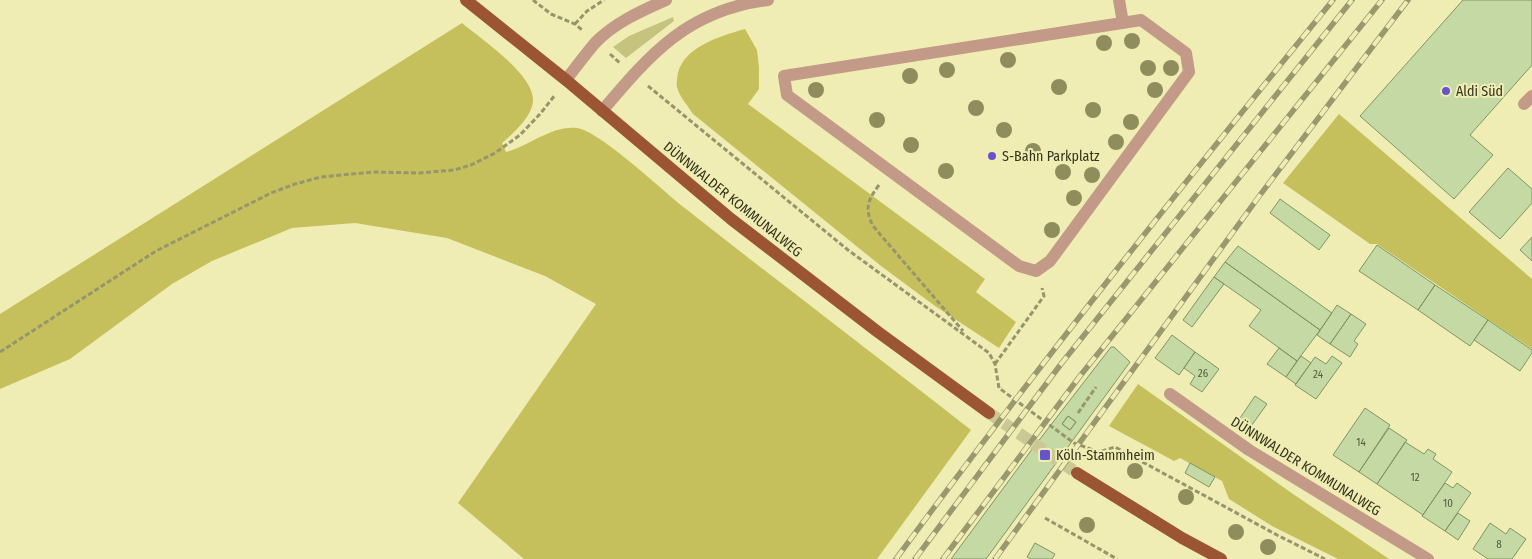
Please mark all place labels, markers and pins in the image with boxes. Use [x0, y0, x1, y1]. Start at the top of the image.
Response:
place label: Aldi Süd [1456, 83, 1503, 100]
marker: Aldi Süd [1440, 85, 1452, 97]
place label: S-Bahn Parkplatz [1002, 148, 1100, 165]
marker: S-Bahn Parkplatz [986, 150, 998, 162]
place label: Köln-Stammheim [1056, 447, 1155, 464]
marker: Köln-Stammheim [1038, 448, 1052, 462]

